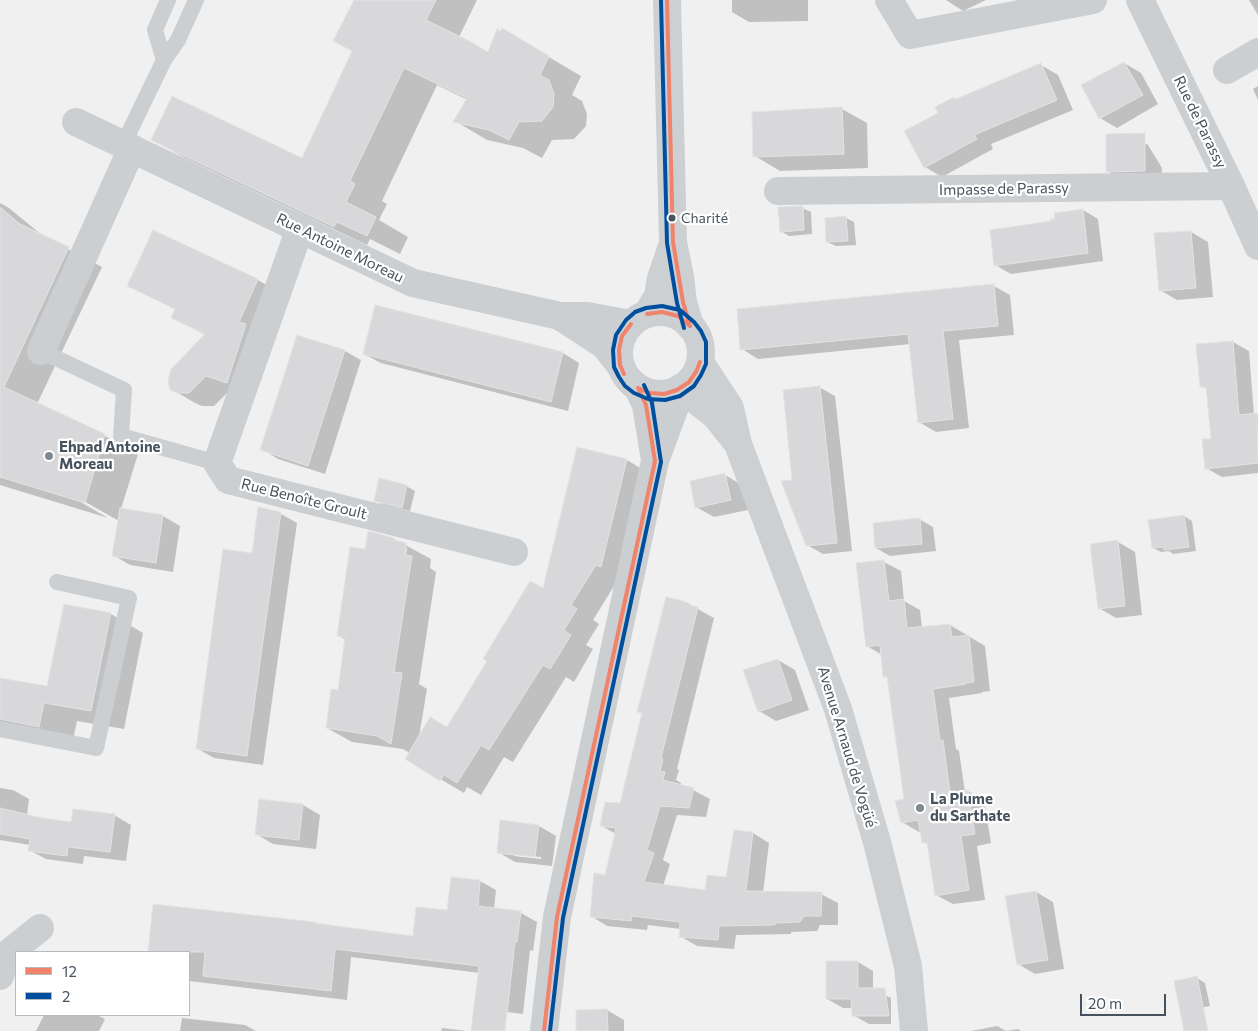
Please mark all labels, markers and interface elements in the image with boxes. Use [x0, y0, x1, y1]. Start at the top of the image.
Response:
street label: Rue de Parassy [1170, 73, 1230, 171]
street label: Impasse de Parassy [939, 179, 1069, 199]
street label: Rue Antoine Moreau [273, 209, 407, 287]
place label: Charité [681, 210, 728, 226]
marker: Charité [667, 213, 677, 223]
place label: Ehpad Antoine Moreau [59, 438, 161, 473]
marker: Ehpad Antoine Moreau [43, 450, 55, 462]
street label: Rue Benoîte Groult [239, 475, 369, 523]
street label: Avenue Arnaud de Vogüé [814, 664, 880, 830]
place label: La Plume du Sarthate [930, 790, 1010, 825]
marker: La Plume du Sarthate [914, 802, 926, 814]
legend [15, 951, 190, 1016]
text: 12 [62, 962, 77, 980]
scale bar [1083, 984, 1169, 1016]
text: 2 [62, 987, 70, 1005]
text: 20 m [1088, 994, 1122, 1012]

